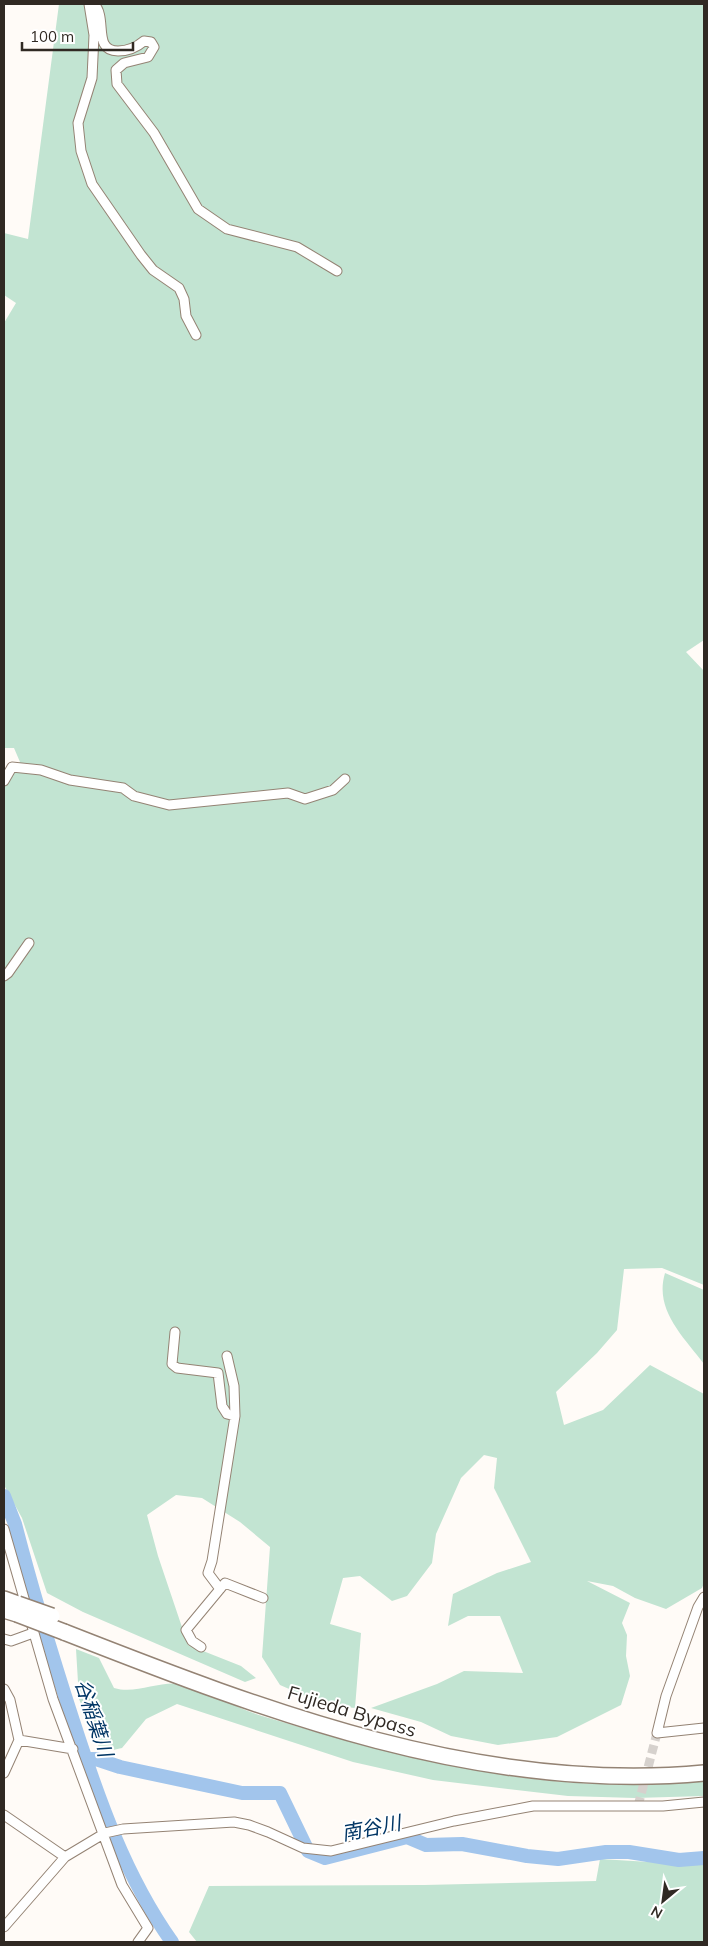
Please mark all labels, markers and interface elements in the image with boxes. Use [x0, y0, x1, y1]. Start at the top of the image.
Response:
scale bar [22, 20, 134, 52]
text: 100 m [30, 27, 74, 46]
water label: 谷稲葉川 [70, 1676, 119, 1762]
street label: Fujieda Bypass [285, 1680, 419, 1742]
water label: 南谷川 [339, 1809, 405, 1846]
north arrow [638, 1876, 688, 1926]
text: N [648, 1902, 666, 1923]

